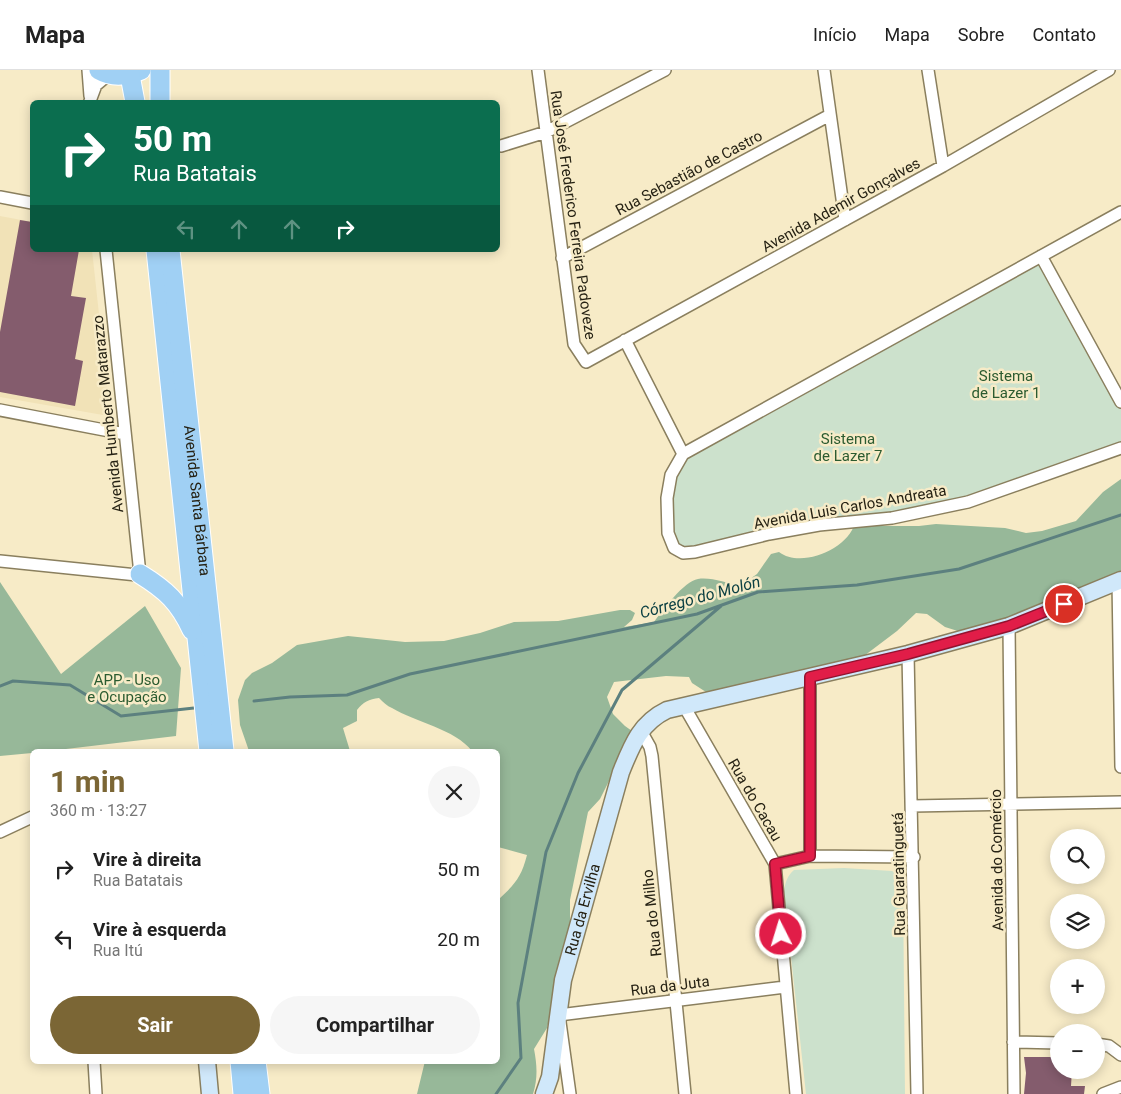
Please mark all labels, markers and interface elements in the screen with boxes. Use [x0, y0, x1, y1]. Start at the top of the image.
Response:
text: Mapa [25, 21, 85, 49]
text: Início [813, 24, 856, 45]
text: Mapa [884, 24, 930, 45]
text: Sobre [958, 24, 1004, 45]
text: Contato [1032, 24, 1096, 45]
street label: Rua José Frederico Ferreira Padoveze [547, 89, 599, 341]
text: 50 m [133, 119, 212, 160]
icon: right [50, 120, 115, 185]
street label: Rua Sebastião de Castro [612, 127, 766, 219]
street label: Avenida Ademir Gonçalves [759, 154, 923, 256]
text: Rua Batatais [133, 161, 257, 186]
icon: left [172, 215, 200, 243]
icon: ahead [225, 215, 253, 243]
icon: ahead [278, 215, 306, 243]
icon: right [331, 215, 359, 243]
street label: Avenida Humberto Matarazzo [89, 314, 127, 514]
park label: Sistema de Lazer 1 [972, 367, 1040, 402]
street label: Avenida Santa Bárbara [180, 424, 214, 577]
park label: Sistema de Lazer 7 [814, 430, 882, 465]
street label: Avenida Luis Carlos Andreata [752, 481, 948, 533]
water label: Córrego do Molón [638, 572, 762, 622]
pin [1043, 583, 1085, 625]
icon: arrive [1050, 590, 1078, 618]
park label: APP - Uso e Ocupação [87, 671, 167, 706]
street label: Rua do Cacau [724, 756, 786, 844]
text: 1 min [50, 764, 125, 799]
button: close [428, 766, 480, 818]
street label: Avenida do Comércio [987, 789, 1007, 931]
text: 360 m · 13:27 [50, 801, 147, 820]
street label: Rua Guaratinguetá [889, 812, 909, 936]
map controls [1050, 829, 1105, 1079]
button: search [1050, 829, 1105, 884]
text: Vire à direita [93, 848, 202, 871]
icon: right [50, 855, 78, 883]
text: 50 m [437, 858, 480, 881]
street label: Rua da Ervilha [561, 862, 604, 958]
street label: Rua do Milho [638, 869, 666, 957]
text: Rua Batatais [93, 871, 183, 890]
button: layers [1050, 894, 1105, 949]
position arrow [754, 907, 806, 959]
text: Vire à esquerda [93, 918, 226, 941]
icon: left [50, 925, 78, 953]
text: 20 m [437, 928, 480, 951]
text: Rua Itú [93, 941, 143, 960]
button: + [1050, 959, 1105, 1014]
street label: Rua da Juta [630, 972, 710, 1000]
button: Sair [50, 996, 260, 1054]
button: Compartilhar [270, 996, 480, 1054]
button: − [1050, 1024, 1105, 1079]

